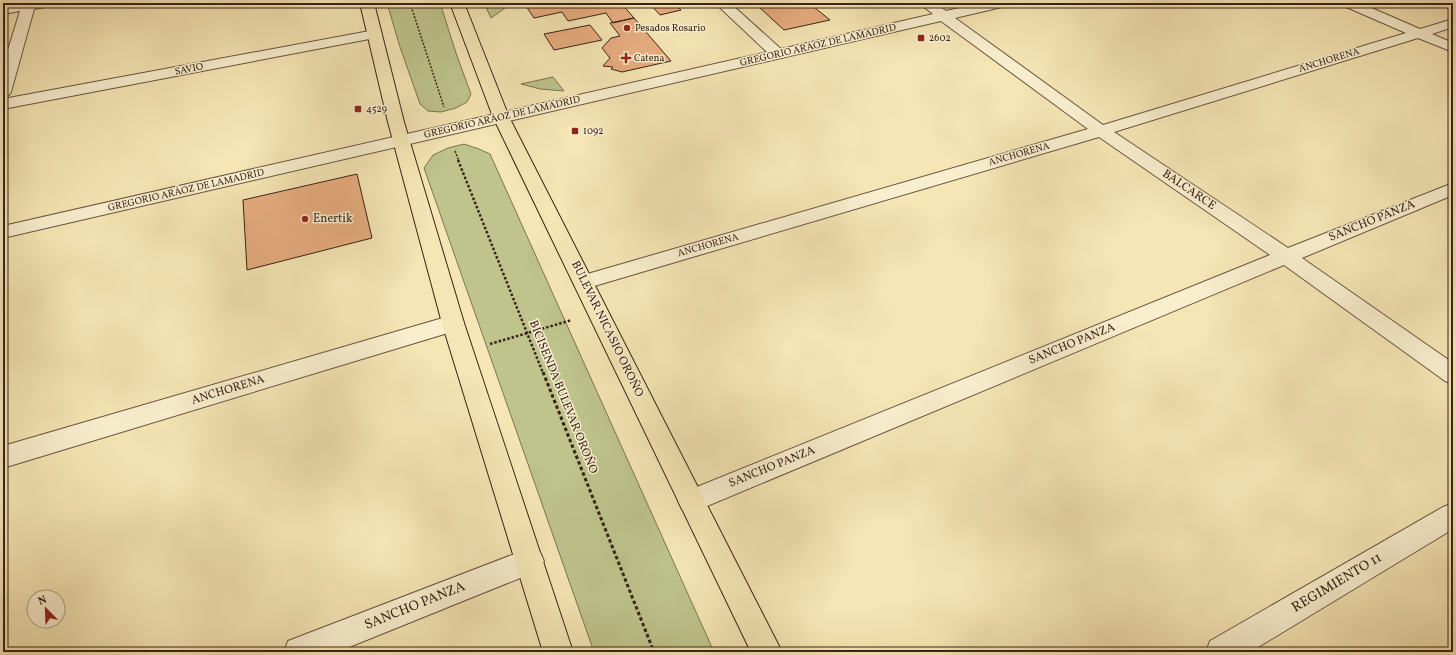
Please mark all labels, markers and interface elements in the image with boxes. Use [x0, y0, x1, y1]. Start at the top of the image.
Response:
street label: GREGORIO ARÁOZ DE LAMADRID [738, 20, 898, 70]
place label: Pesados Rosario [635, 21, 706, 35]
marker: Pesados Rosario [622, 23, 632, 33]
place label: 2602 [929, 31, 951, 45]
marker: 2602 [916, 33, 926, 43]
street label: ANCHORENA [1297, 44, 1361, 76]
place label: Catena [634, 51, 664, 65]
marker: Catena [621, 53, 631, 63]
street label: SAVIO [174, 59, 204, 79]
street label: GREGORIO ARÁOZ DE LAMADRID [422, 92, 582, 142]
place label: 4529 [366, 102, 387, 116]
marker: 4529 [353, 104, 363, 114]
place label: 1092 [583, 124, 604, 138]
marker: 1092 [570, 126, 580, 136]
street label: ANCHORENA [987, 139, 1051, 169]
street label: GREGORIO ARÁOZ DE LAMADRID [106, 165, 266, 215]
street label: BALCARCE [1159, 166, 1219, 214]
street label: SANCHO PANZA [1326, 196, 1418, 246]
place label: Enertik [313, 211, 353, 227]
marker: Enertik [300, 214, 310, 224]
street label: ANCHORENA [676, 230, 740, 260]
street label: BULEVAR NICASIO OROÑO [567, 258, 647, 400]
street label: BICISENDA BULEVAR OROÑO [525, 318, 601, 476]
street label: SANCHO PANZA [1026, 319, 1118, 369]
street label: ANCHORENA [190, 371, 267, 409]
street label: SANCHO PANZA [726, 442, 818, 492]
street label: REGIMIENTO 11 [1288, 549, 1386, 617]
street label: SANCHO PANZA [362, 577, 468, 635]
north arrow [26, 589, 66, 629]
text: N [36, 593, 49, 610]

